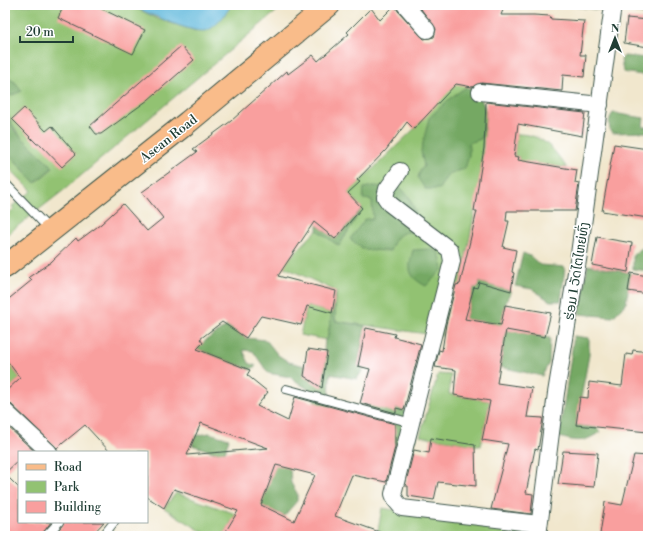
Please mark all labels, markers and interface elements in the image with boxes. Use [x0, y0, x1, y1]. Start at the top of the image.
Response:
scale bar [20, 18, 73, 44]
north arrow [595, 18, 635, 58]
text: N [611, 22, 620, 36]
text: 20 m [26, 25, 54, 40]
street label: Asean Road [136, 111, 201, 167]
street label: ຮ່ອມ 1 ວັດໄຕໄຫຍ່ທົ່ງ [559, 220, 593, 321]
legend [18, 451, 148, 523]
text: Road [54, 460, 82, 475]
text: Park [54, 480, 80, 495]
text: Building [53, 500, 102, 515]

